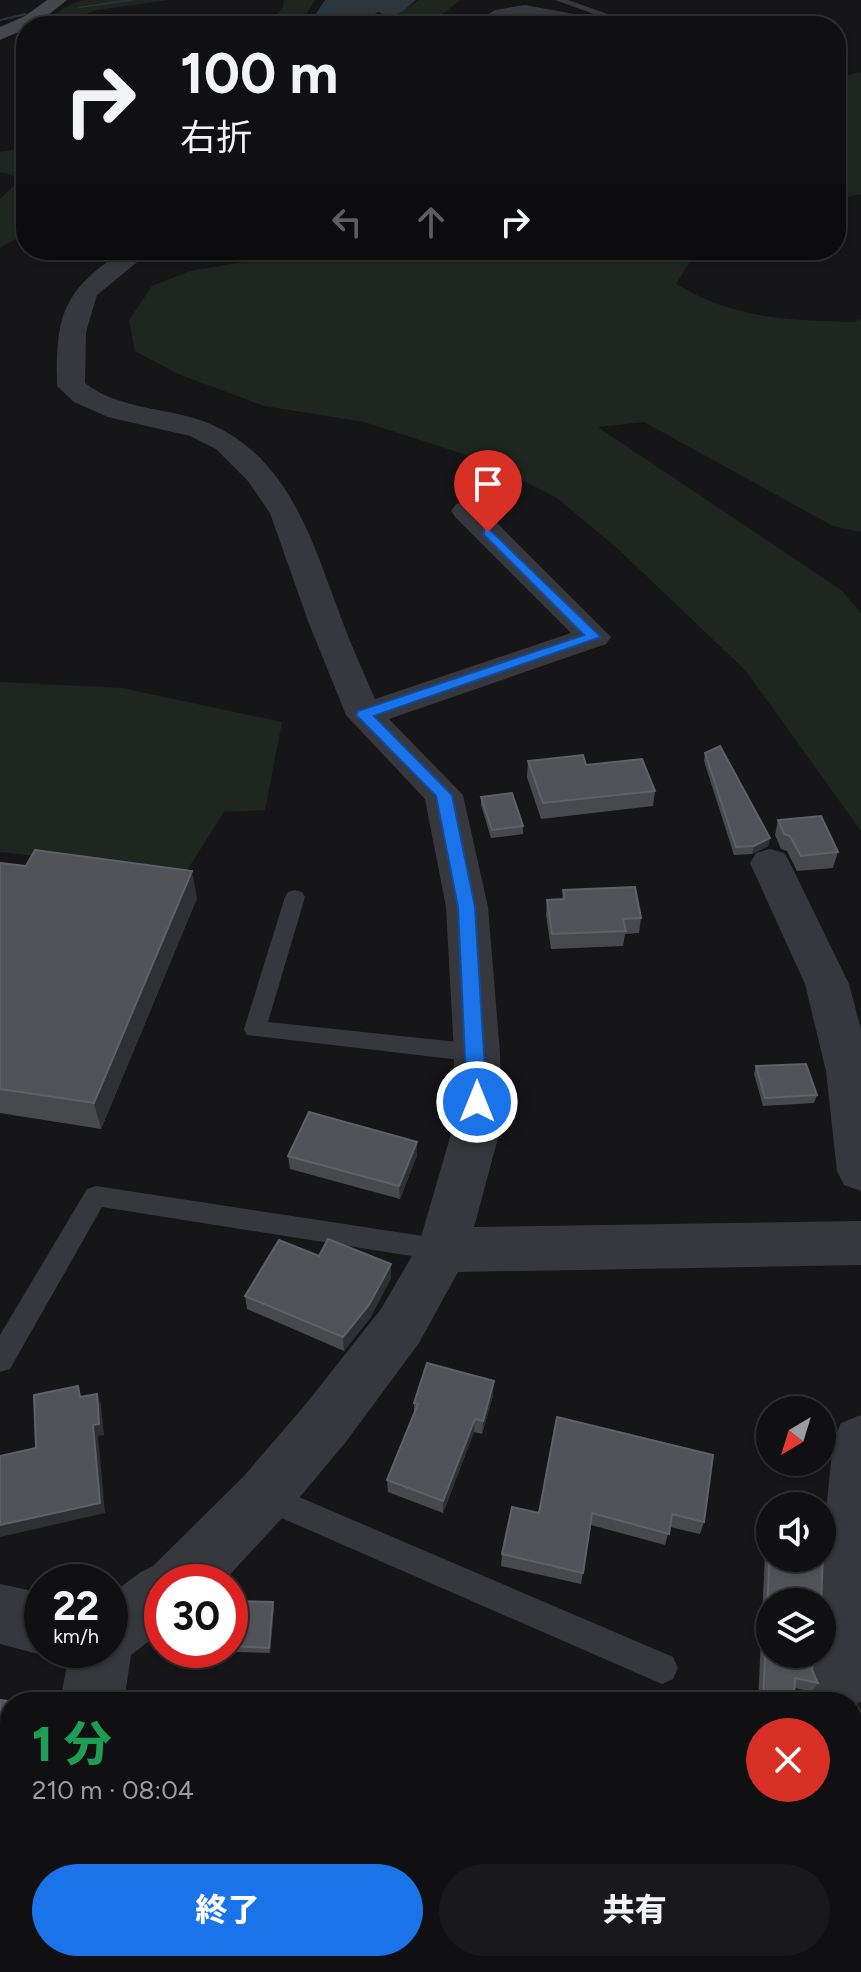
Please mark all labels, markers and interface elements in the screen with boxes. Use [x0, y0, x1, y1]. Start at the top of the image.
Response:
text: 100 m [180, 40, 338, 107]
icon: right [48, 48, 152, 152]
text: 右折 [180, 116, 252, 159]
icon: left [325, 200, 369, 244]
icon: ahead [409, 200, 453, 244]
icon: right [493, 200, 537, 244]
pin [454, 450, 522, 532]
icon: arrive [466, 462, 510, 506]
position arrow [435, 1060, 519, 1144]
north arrow [756, 1396, 836, 1476]
map controls [756, 1396, 836, 1668]
button: sound [756, 1492, 836, 1572]
speed limit sign: 30 [144, 1564, 248, 1668]
text: 22 [53, 1582, 99, 1630]
button: layers [756, 1588, 836, 1668]
text: km/h [53, 1624, 99, 1648]
text: 1 分 [32, 1715, 112, 1773]
button: close [746, 1718, 830, 1802]
text: 210 m · 08:04 [32, 1774, 194, 1806]
button: 終了 [32, 1864, 423, 1956]
button: 共有 [439, 1864, 830, 1956]

